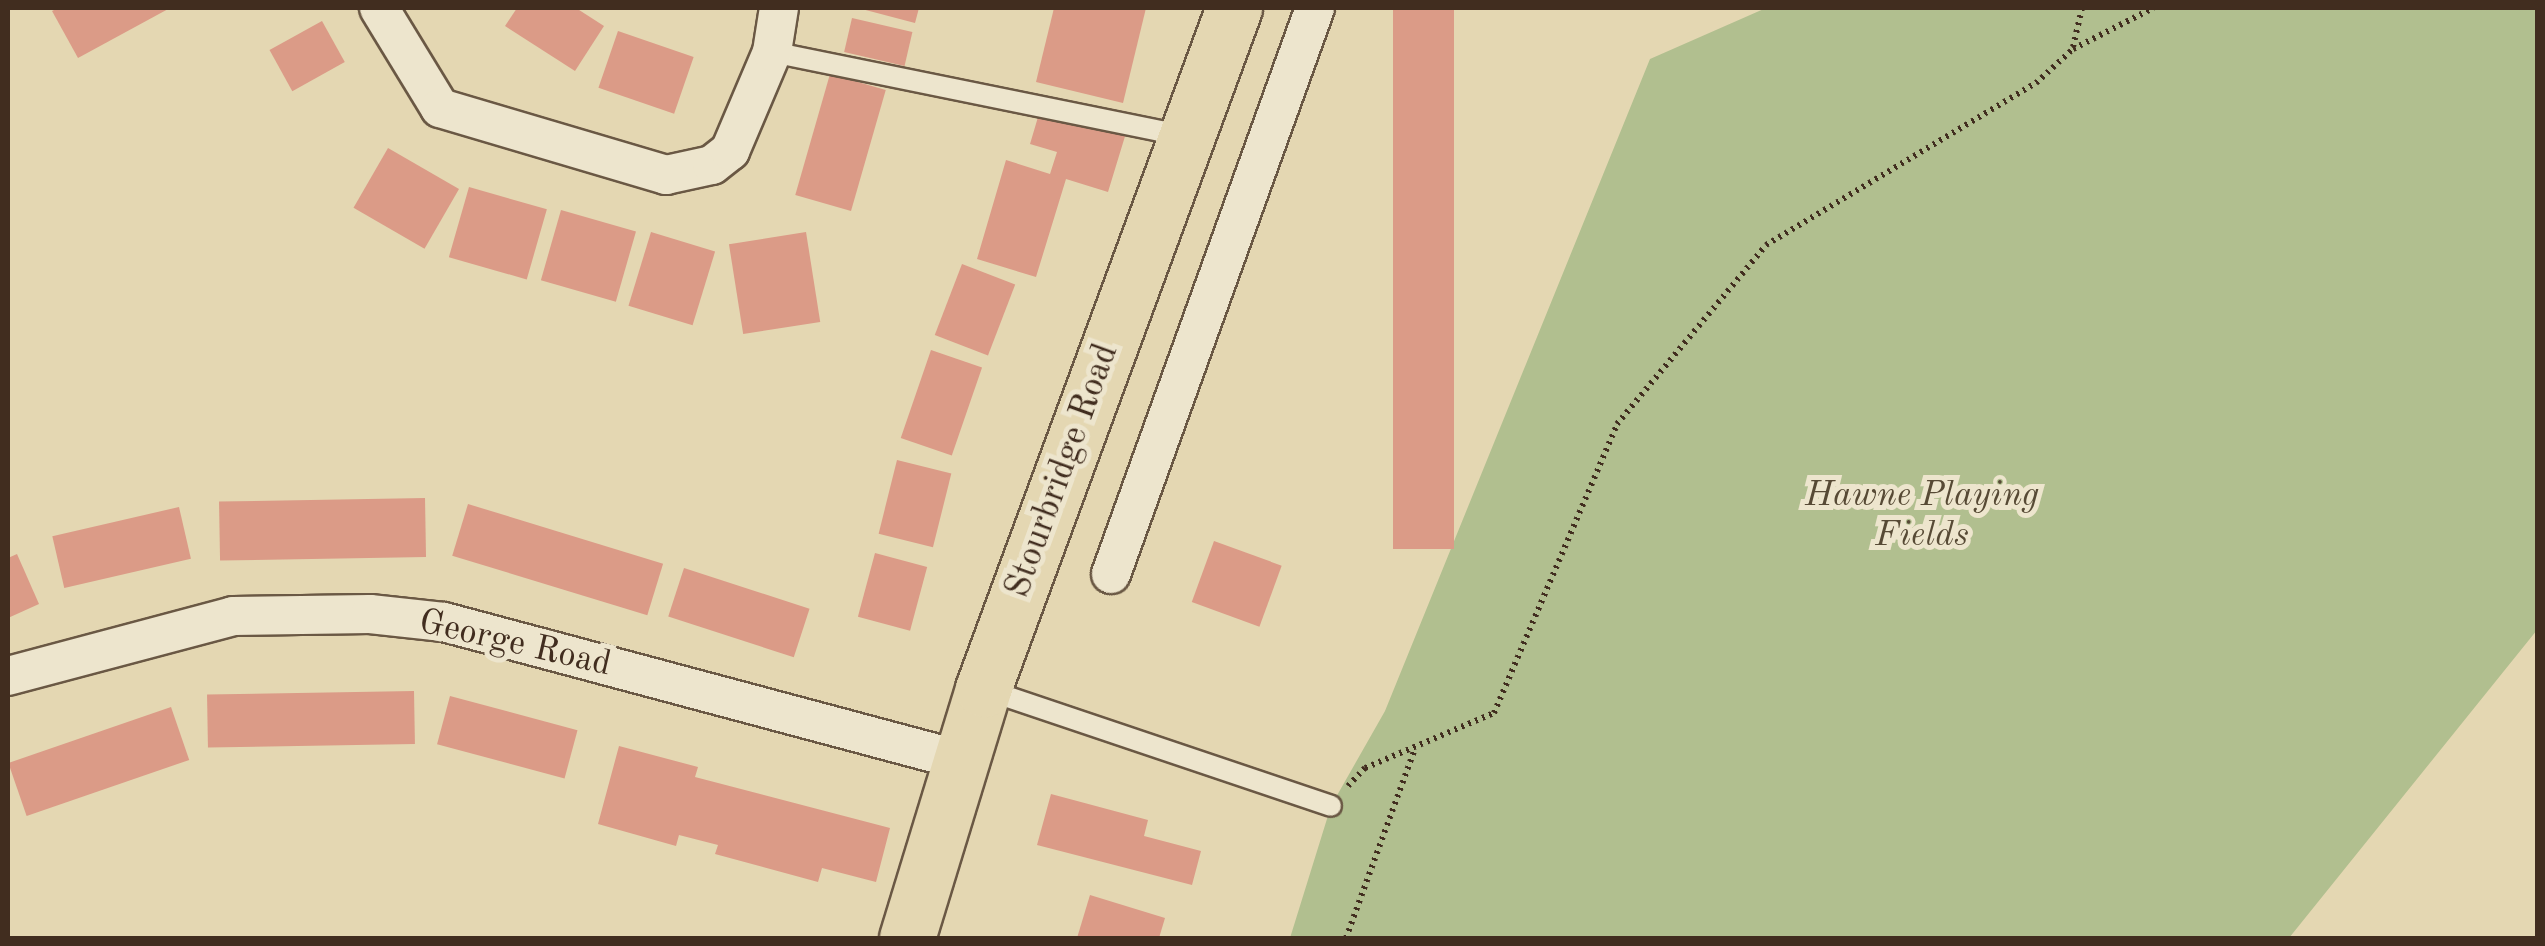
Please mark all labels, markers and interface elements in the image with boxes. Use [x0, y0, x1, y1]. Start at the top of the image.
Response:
street label: Stourbridge Road [998, 338, 1128, 604]
park label: Hawne Playing Fields [1805, 475, 2039, 557]
street label: George Road [415, 602, 615, 686]

